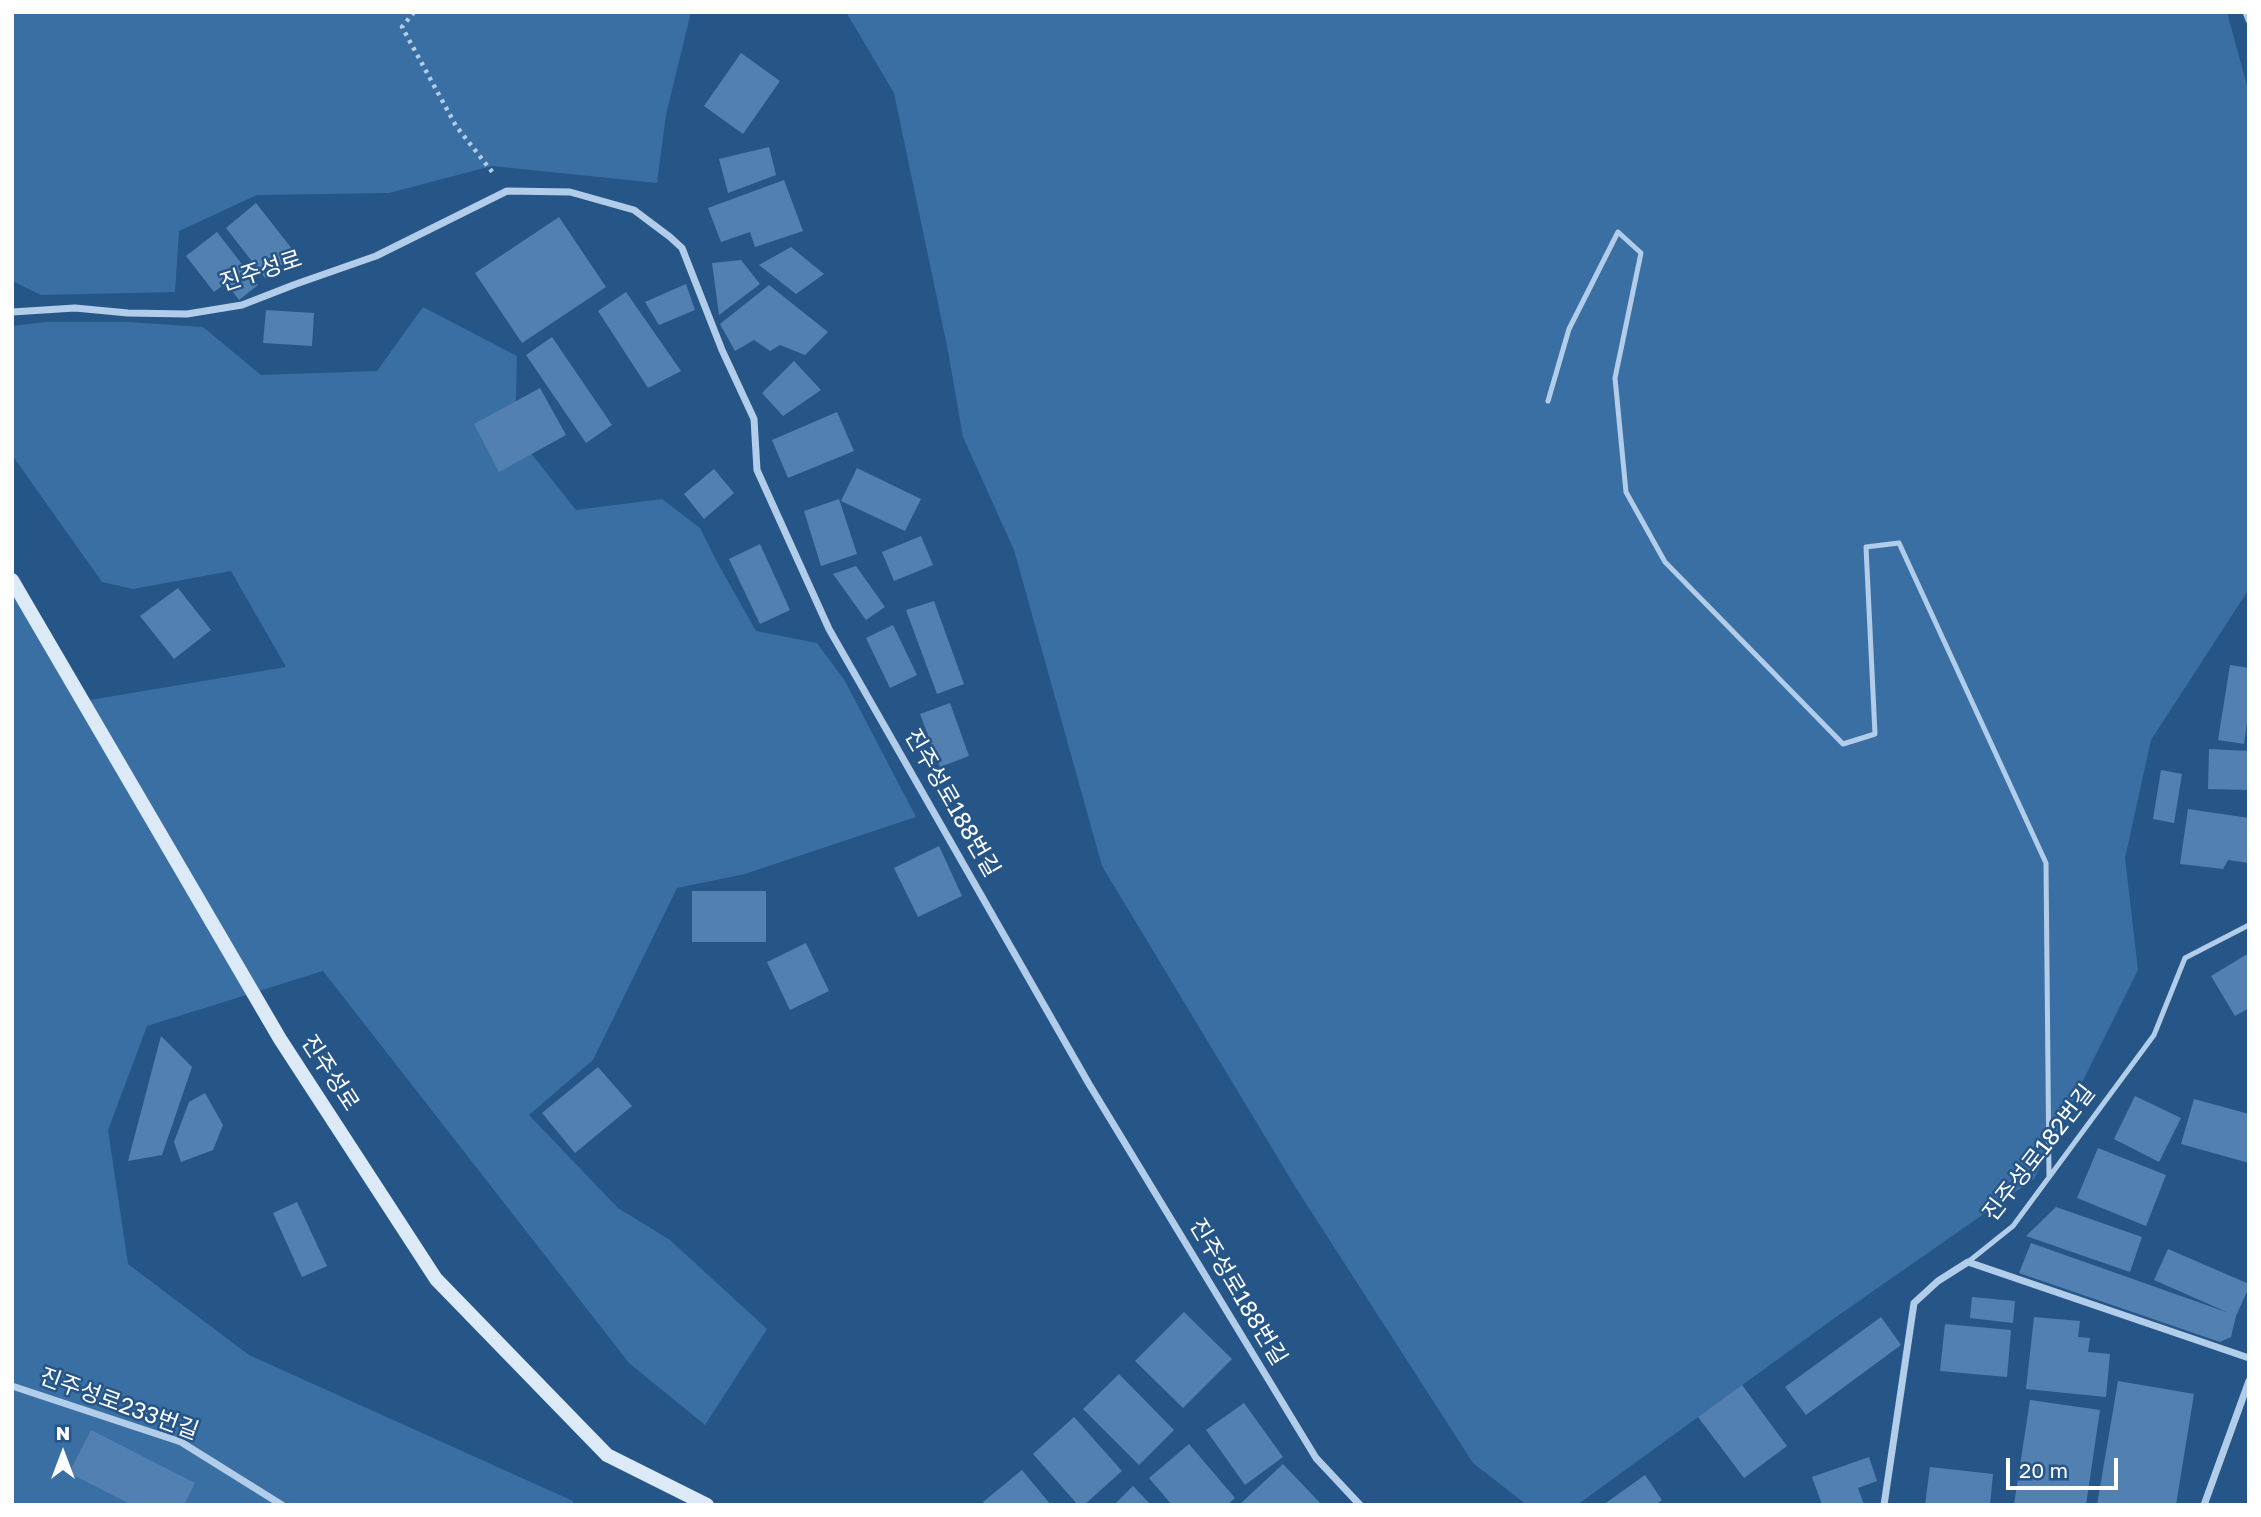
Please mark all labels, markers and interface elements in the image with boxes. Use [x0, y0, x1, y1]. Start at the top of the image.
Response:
street label: 진주성로 [216, 245, 306, 297]
street label: 진주성로188번길 [899, 724, 1005, 882]
street label: 진주성로 [295, 1030, 365, 1116]
street label: 진주성로182번길 [1977, 1079, 2101, 1227]
street label: 진주성로188번길 [1183, 1214, 1293, 1370]
street label: 진주성로233번길 [36, 1362, 202, 1446]
north arrow [28, 1419, 98, 1489]
text: N [56, 1421, 70, 1444]
scale bar [2009, 1444, 2121, 1488]
text: 20 m [2019, 1457, 2068, 1483]

